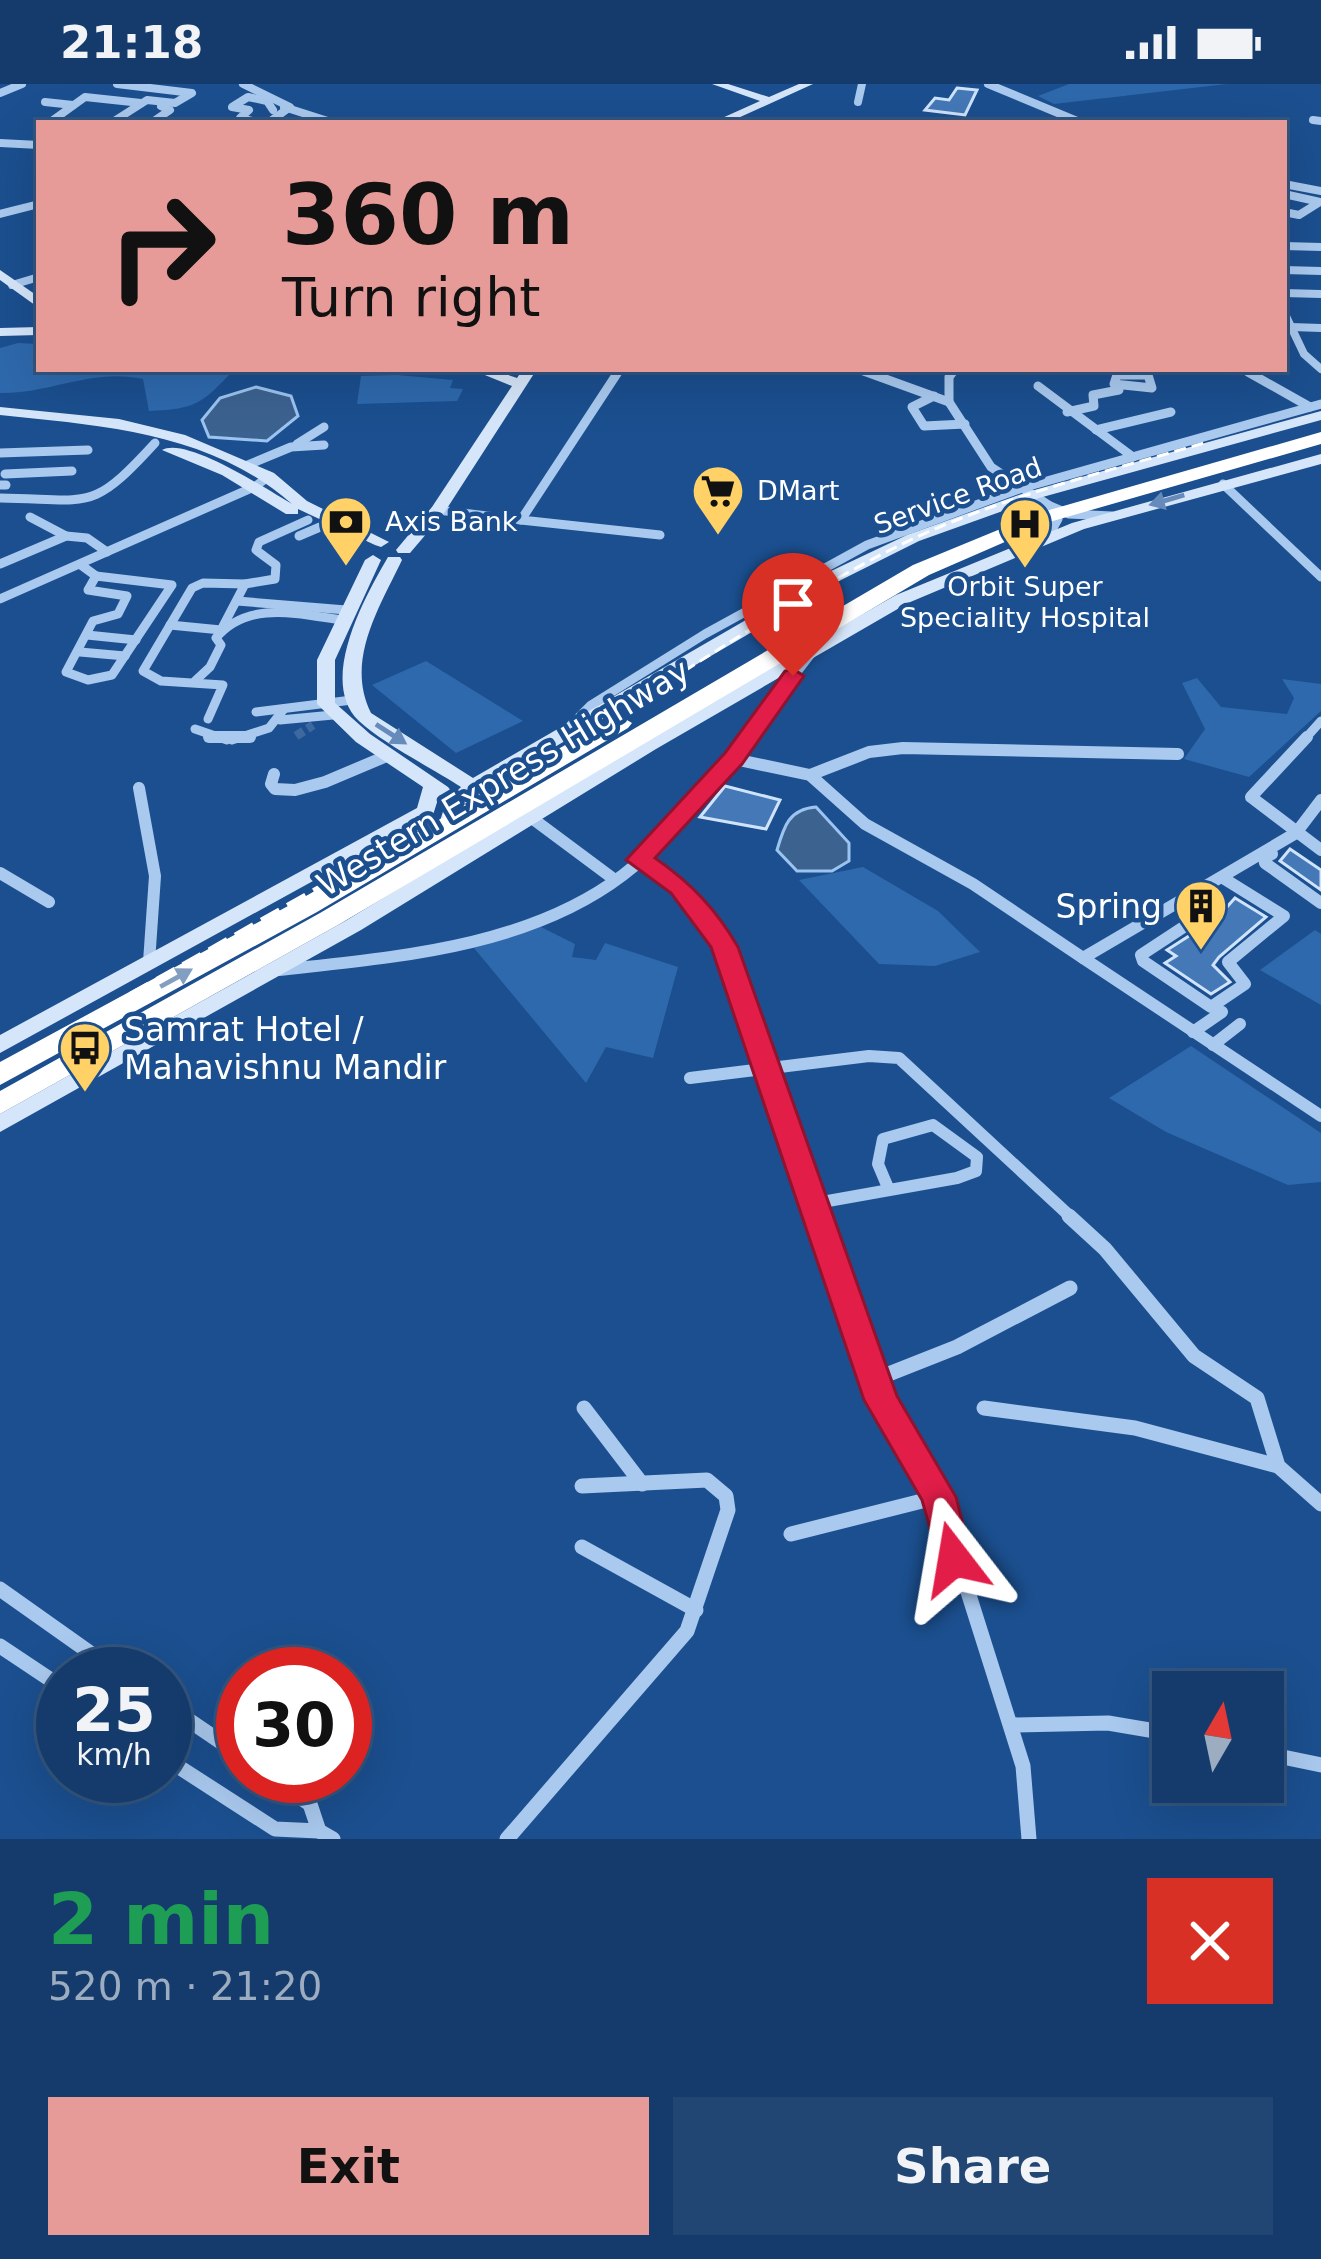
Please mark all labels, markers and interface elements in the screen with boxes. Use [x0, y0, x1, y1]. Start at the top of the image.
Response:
text: 21:18 [60, 16, 203, 69]
text: 360 m [282, 166, 574, 264]
icon: right [84, 168, 240, 324]
text: Turn right [282, 266, 541, 329]
street label: Service Road [870, 451, 1046, 540]
supermarket icon: DMart [690, 463, 746, 537]
place label: DMart [757, 475, 839, 506]
one-way arrow [1149, 492, 1185, 510]
bank icon: Axis Bank [318, 494, 374, 568]
hospital icon: Orbit Super Speciality Hospital [997, 496, 1053, 570]
place label: Axis Bank [385, 506, 518, 537]
pin [742, 553, 844, 676]
icon: arrive [760, 571, 826, 637]
place label: Orbit Super Speciality Hospital [900, 571, 1150, 633]
street label: Western Express Highway [310, 651, 697, 904]
one-way arrow [375, 722, 408, 744]
building icon: Spring [1173, 878, 1229, 952]
place label: Spring [1056, 887, 1162, 926]
one-way arrow [159, 969, 193, 990]
place label: Samrat Hotel / Mahavishnu Mandir [124, 1010, 447, 1087]
bus stop icon: Samrat Hotel / Mahavishnu Mandir [57, 1020, 113, 1094]
position arrow [891, 1496, 1017, 1622]
speed limit sign: 30 [216, 1647, 372, 1803]
north arrow [1152, 1671, 1284, 1803]
map controls [1152, 1671, 1284, 1803]
text: 25 [72, 1675, 156, 1745]
text: km/h [76, 1737, 152, 1772]
text: 2 min [48, 1877, 274, 1961]
button: close [1147, 1878, 1273, 2004]
text: 520 m · 21:20 [48, 1964, 322, 2009]
button: Exit [48, 2097, 649, 2235]
button: Share [673, 2097, 1273, 2235]

